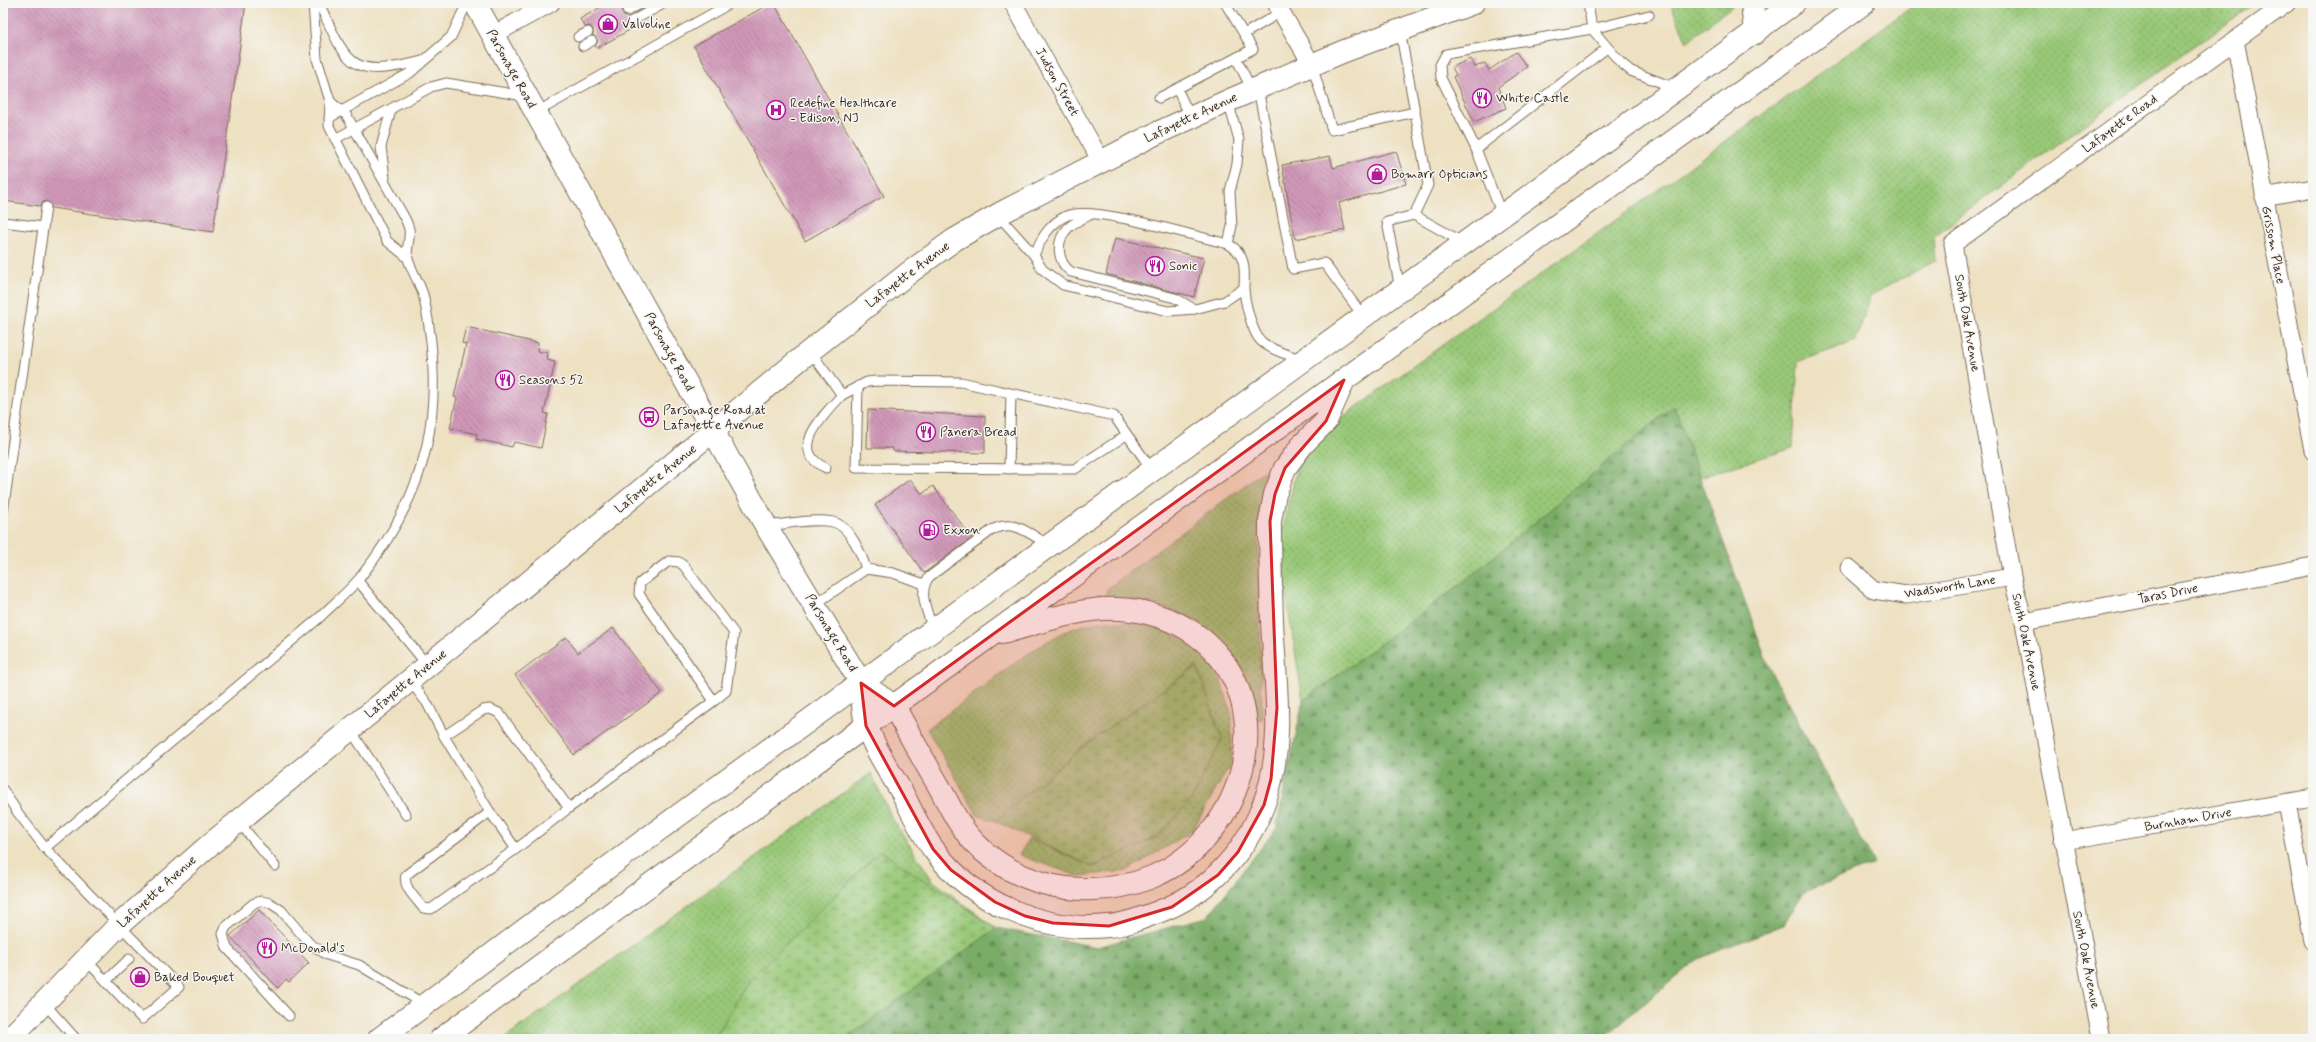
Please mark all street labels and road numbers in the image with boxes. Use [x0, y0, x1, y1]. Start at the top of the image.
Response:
street label: Parsonage Road [480, 26, 540, 113]
street label: Judson Street [1031, 45, 1083, 119]
street label: Lafayette Avenue [1142, 89, 1240, 147]
street label: Lafayette Road [2079, 91, 2161, 157]
street label: Grissom Place [2257, 205, 2289, 286]
street label: Lafayette Avenue [863, 238, 953, 312]
street label: South Oak Avenue [1950, 273, 1984, 373]
street label: Parsonage Road [638, 309, 698, 396]
street label: Lafayette Avenue [611, 441, 701, 517]
street label: Wadsworth Lane [1903, 571, 1997, 603]
street label: Taras Drive [2136, 580, 2200, 608]
street label: Parsonage Road [799, 591, 861, 676]
street label: South Oak Avenue [2007, 592, 2045, 692]
street label: Lafayette Avenue [361, 646, 451, 722]
street label: Burnham Drive [2143, 804, 2233, 836]
street label: Lafayette Avenue [114, 852, 200, 932]
street label: South Oak Avenue [2068, 910, 2104, 1010]

